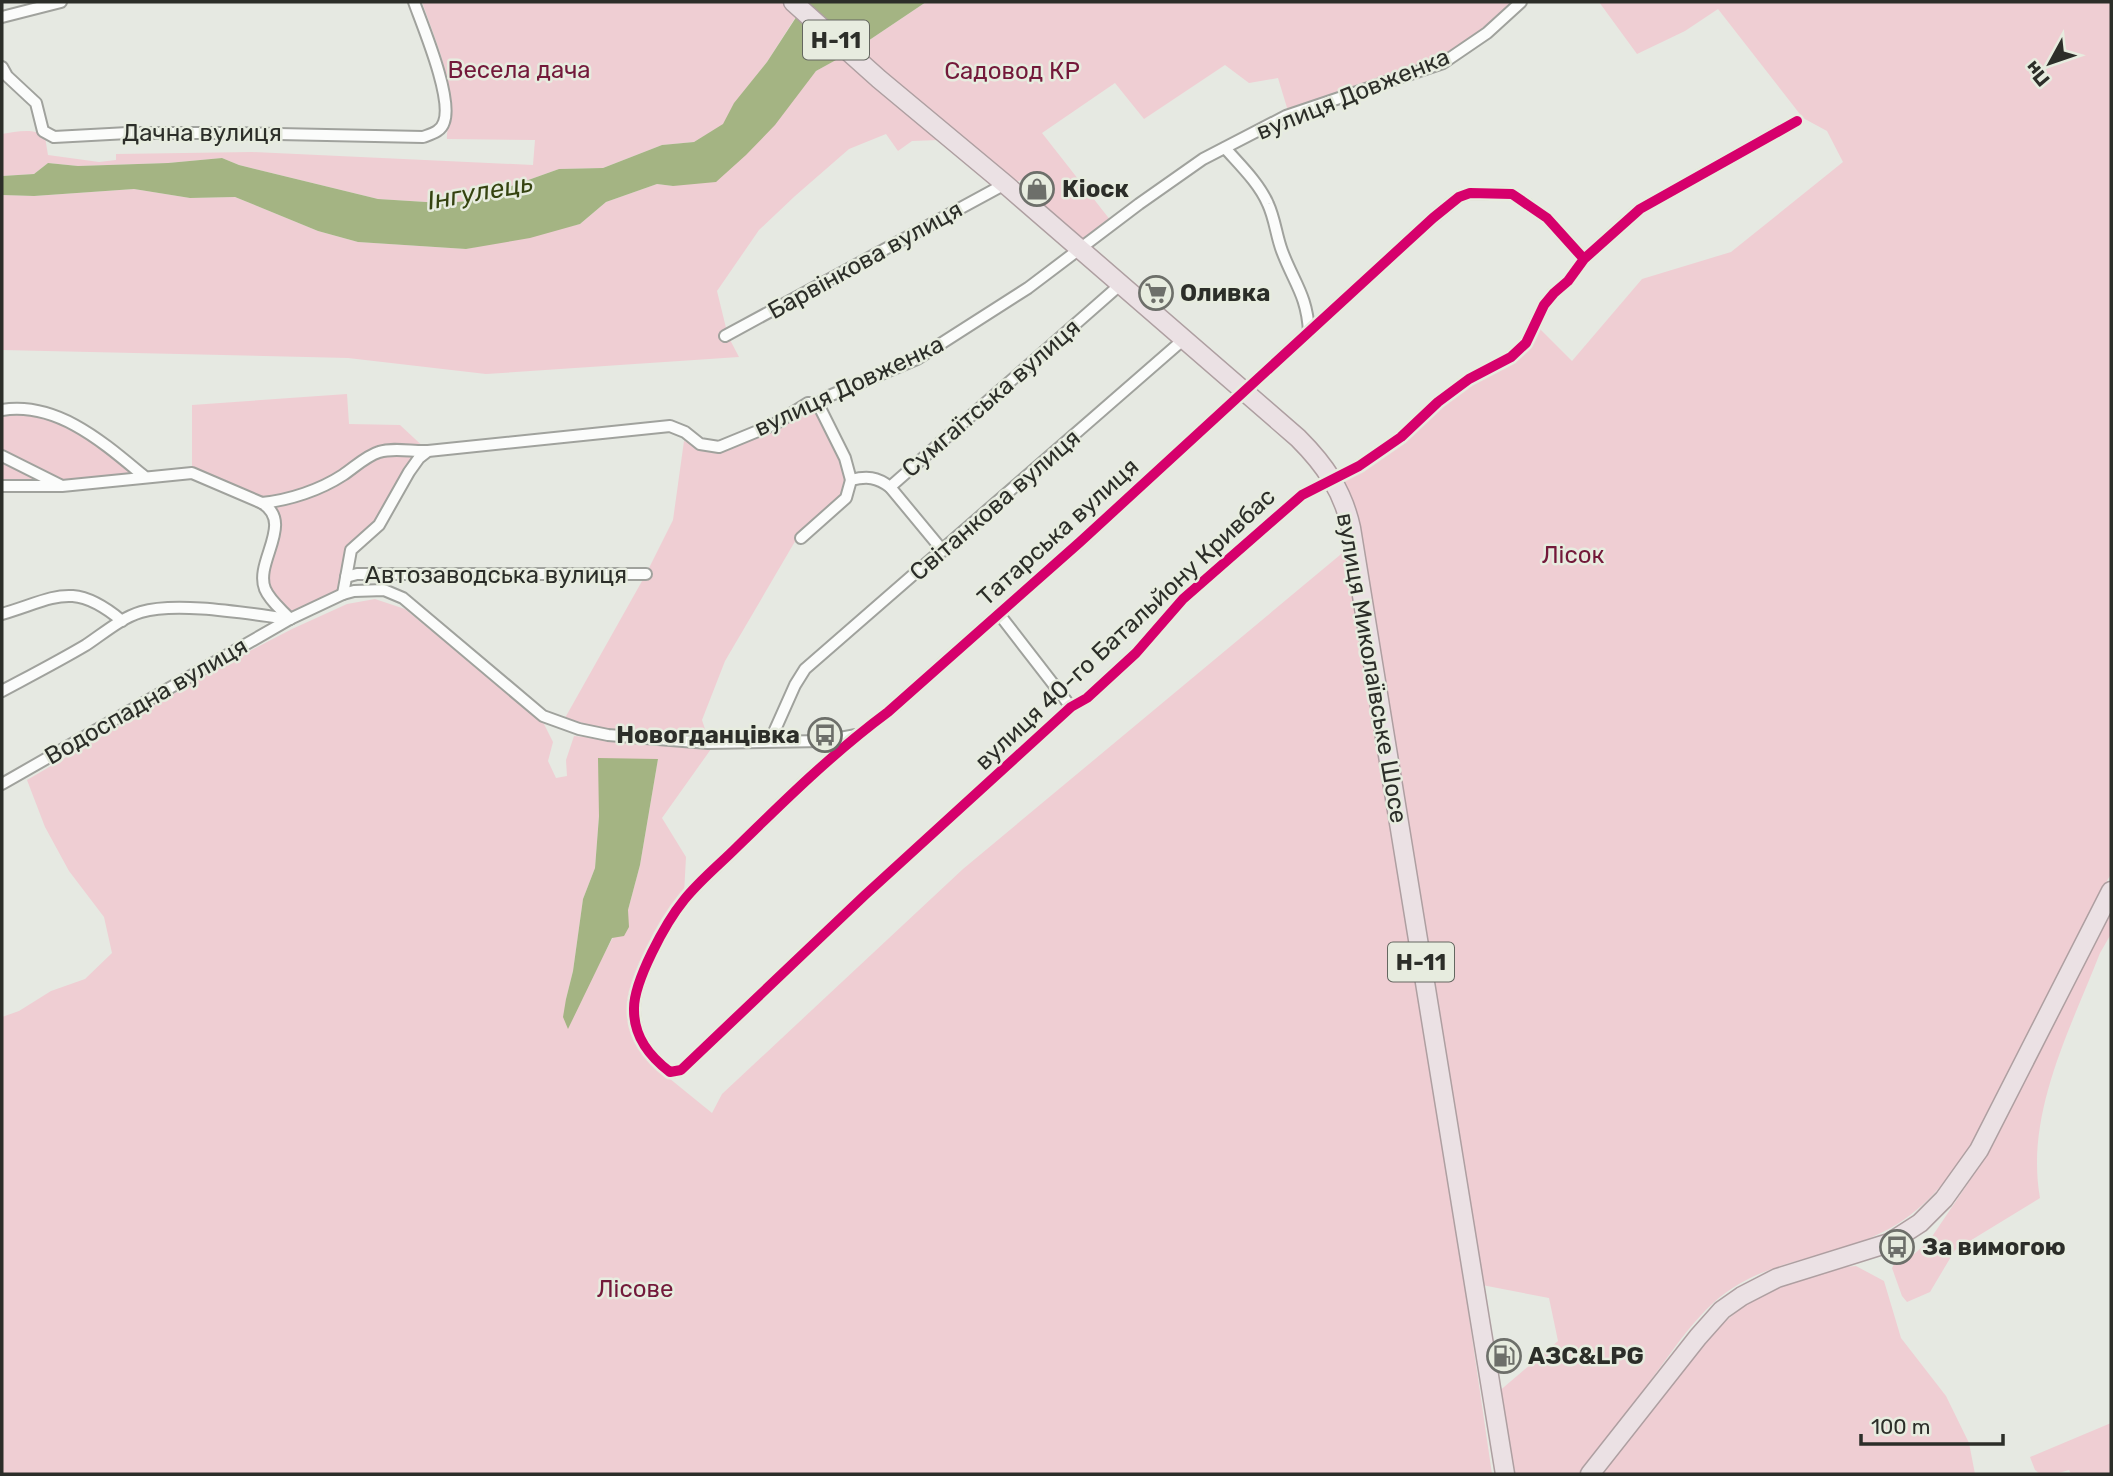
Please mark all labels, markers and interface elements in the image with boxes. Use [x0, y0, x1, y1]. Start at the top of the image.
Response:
road number: Н-11 [803, 20, 869, 60]
north arrow [2015, 28, 2085, 98]
street label: вулиця Довженка [1252, 42, 1454, 146]
park label: Весела дача [447, 56, 591, 84]
text: Пн [2020, 56, 2055, 91]
park label: Садовод КР [944, 57, 1080, 85]
street label: Дачна вулиця [122, 119, 282, 147]
water label: Інгулець [425, 167, 535, 217]
shop icon: Кіоск [1018, 170, 1056, 208]
place label: Кіоск [1062, 175, 1130, 203]
street label: Барвінкова вулиця [763, 195, 967, 325]
supermarket icon: Оливка [1137, 274, 1175, 312]
place label: Оливка [1180, 279, 1270, 307]
street label: Сумгаїтська вулиця [896, 313, 1086, 483]
street label: вулиця Довженка [750, 330, 948, 442]
street label: Світанкова вулиця [904, 423, 1086, 587]
street label: Татарська вулиця [972, 452, 1144, 612]
street label: вулиця 40-го Батальйону Кривбас [969, 482, 1281, 776]
street label: вулиця Миколаївське Шосе [1331, 511, 1413, 825]
park label: Лісок [1542, 541, 1604, 569]
street label: Автозаводська вулиця [365, 561, 627, 589]
street label: Водоспадна вулиця [40, 632, 252, 770]
bus stop icon: Новогданцівка [806, 716, 844, 754]
place label: Новогданцівка [616, 721, 800, 749]
road number: Н-11 [1388, 942, 1454, 981]
bus stop icon: За вимогою [1878, 1228, 1916, 1266]
place label: За вимогою [1922, 1233, 2066, 1261]
park label: Лісове [597, 1275, 673, 1303]
fuel station icon: АЗС&LPG [1485, 1337, 1523, 1375]
place label: АЗС&LPG [1528, 1342, 1644, 1370]
scale bar [1861, 1402, 2003, 1446]
text: 100 m [1871, 1414, 1930, 1439]

